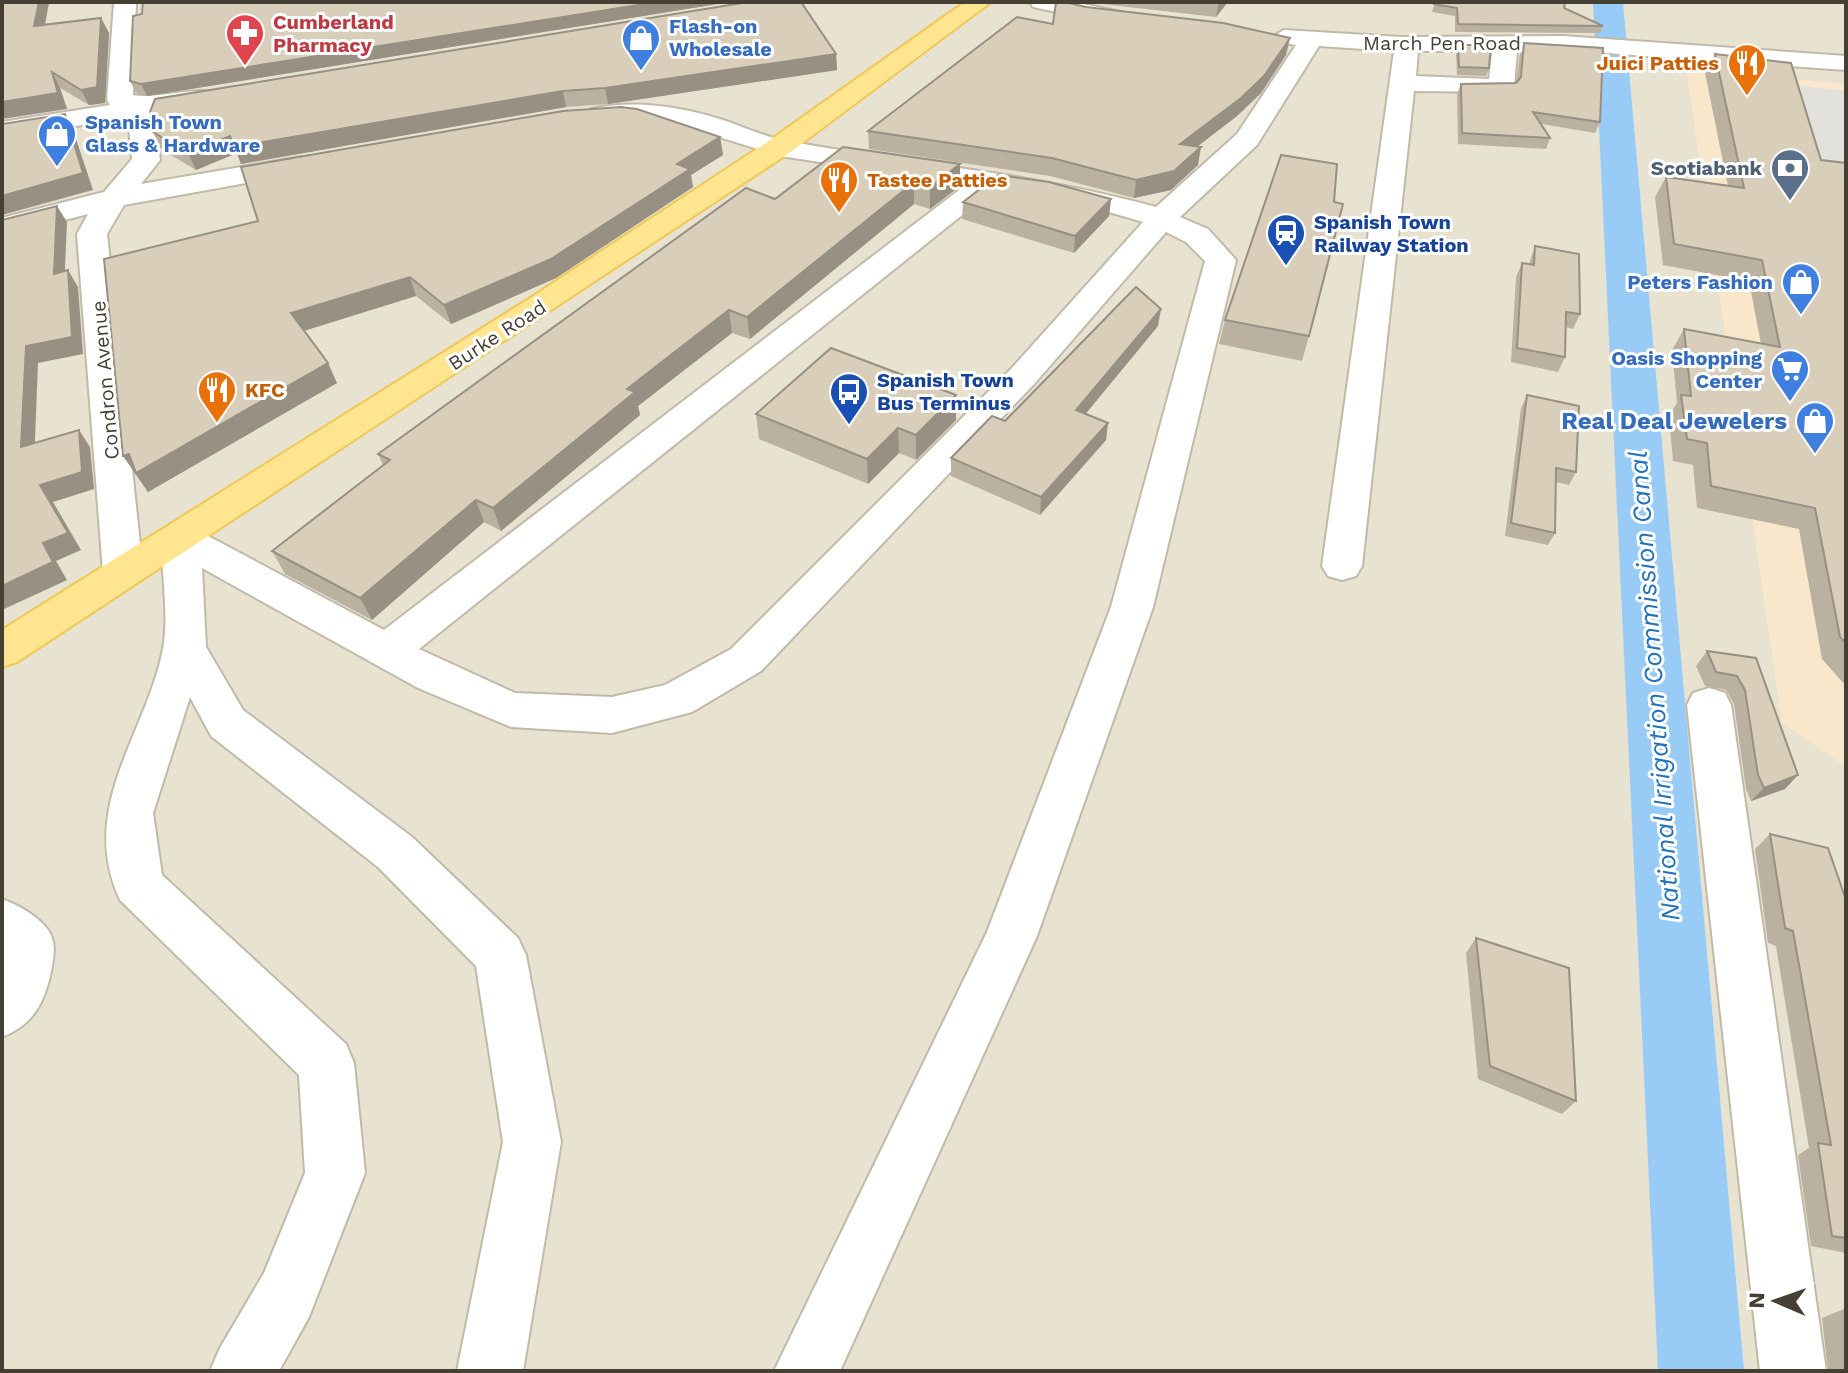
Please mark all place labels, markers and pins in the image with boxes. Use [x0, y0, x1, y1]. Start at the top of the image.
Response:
place label: Cumberland Pharmacy [273, 10, 394, 57]
pharmacy icon: Cumberland Pharmacy [224, 12, 266, 67]
place label: Flash-on Wholesale [669, 14, 772, 61]
shop icon: Flash-on Wholesale [620, 17, 662, 72]
restaurant icon: Juici Patties [1726, 42, 1768, 97]
place label: Juici Patties [1596, 51, 1719, 75]
place label: Spanish Town Glass & Hardware [85, 110, 260, 157]
shop icon: Spanish Town Glass & Hardware [36, 113, 78, 168]
bank icon: Scotiabank [1769, 147, 1811, 202]
place label: Scotiabank [1651, 156, 1763, 180]
restaurant icon: Tastee Patties [818, 159, 860, 214]
place label: Tastee Patties [867, 168, 1008, 192]
place label: Spanish Town Railway Station [1314, 210, 1469, 257]
station icon: Spanish Town Railway Station [1265, 212, 1307, 267]
shop icon: Peters Fashion [1780, 261, 1822, 316]
place label: Peters Fashion [1627, 270, 1773, 294]
place label: Oasis Shopping Center [1611, 346, 1763, 393]
supermarket icon: Oasis Shopping Center [1769, 348, 1811, 403]
place label: Spanish Town Bus Terminus [877, 368, 1014, 415]
restaurant icon: KFC [196, 369, 238, 424]
bus stop icon: Spanish Town Bus Terminus [828, 371, 870, 426]
place label: KFC [245, 378, 285, 402]
shop icon: Real Deal Jewelers [1794, 400, 1836, 455]
place label: Real Deal Jewelers [1561, 407, 1787, 435]

